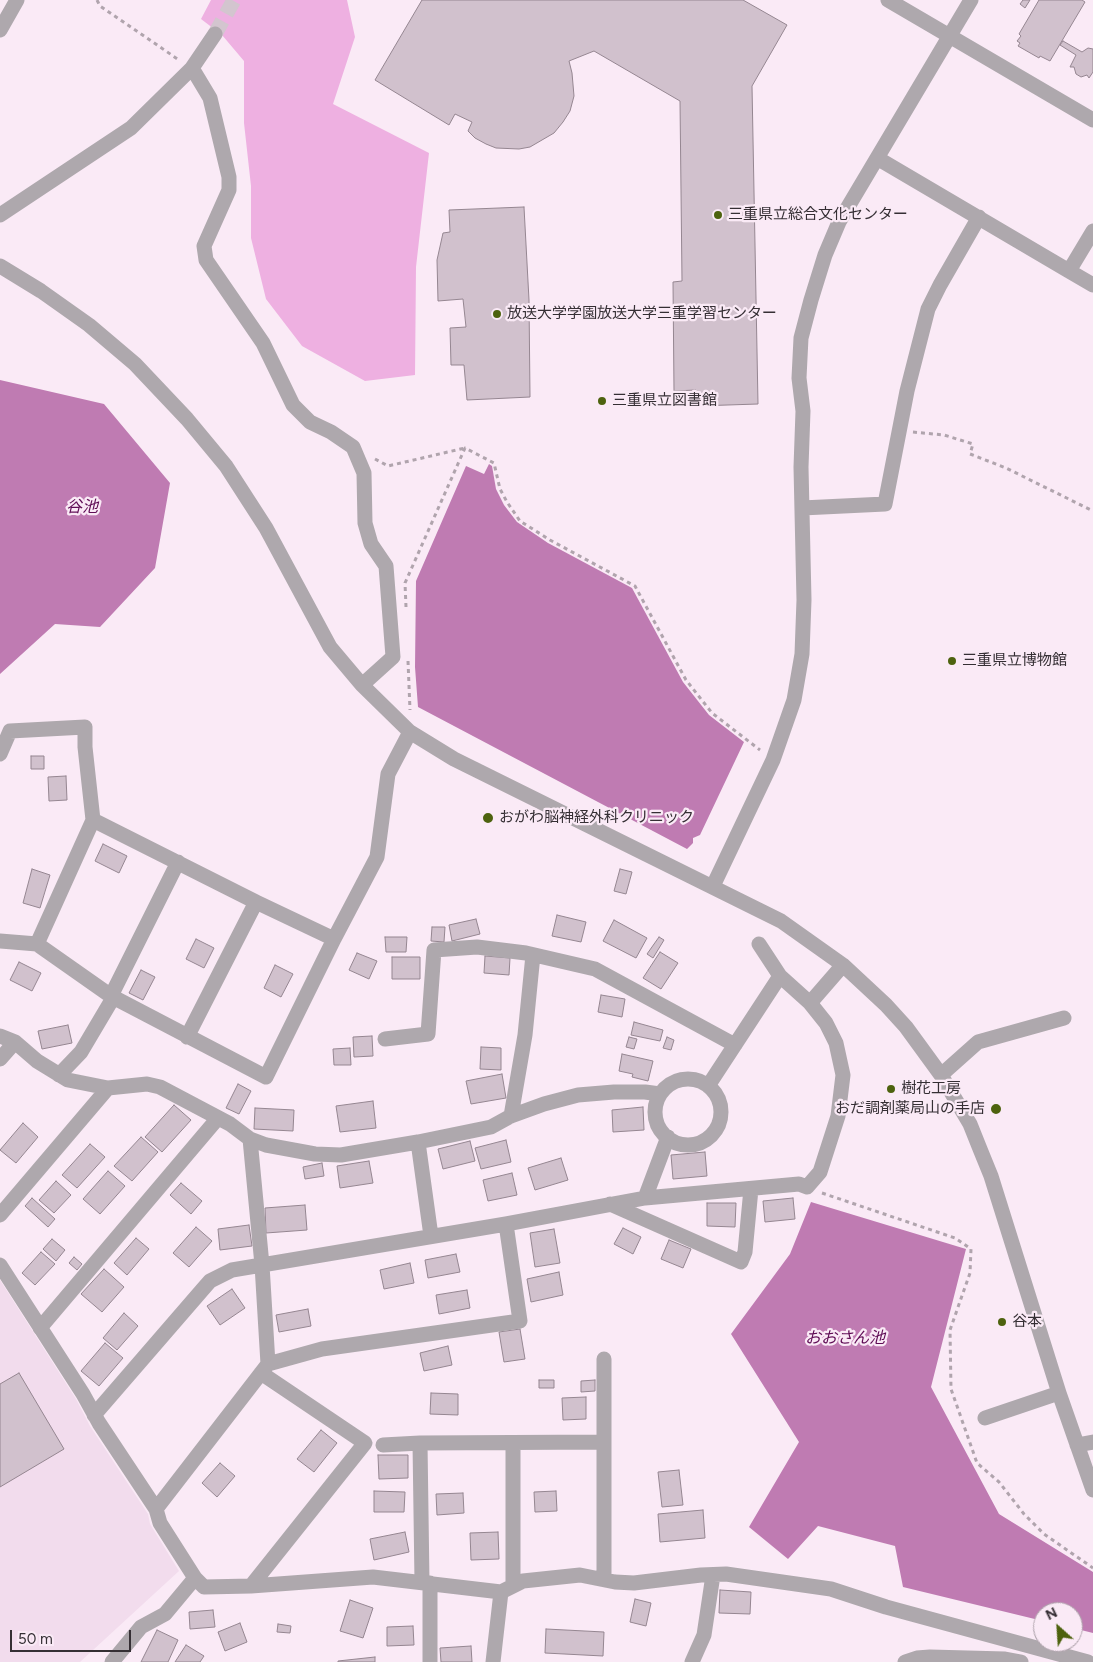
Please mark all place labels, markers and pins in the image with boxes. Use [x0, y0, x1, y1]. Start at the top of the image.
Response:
place label: 三重県立総合文化センター [728, 206, 908, 224]
marker: 三重県立総合文化センター [712, 209, 724, 221]
place label: 放送大学学園放送大学三重学習センター [507, 305, 777, 323]
marker: 放送大学学園放送大学三重学習センター [491, 308, 503, 320]
place label: 三重県立図書館 [612, 392, 717, 410]
marker: 三重県立図書館 [596, 395, 608, 407]
place label: 三重県立博物館 [962, 652, 1067, 670]
marker: 三重県立博物館 [946, 655, 958, 667]
place label: おがわ脳神経外科クリニック [499, 809, 694, 827]
marker: おがわ脳神経外科クリニック [481, 811, 495, 825]
place label: 樹花工房 [901, 1080, 961, 1098]
marker: 樹花工房 [885, 1083, 897, 1095]
place label: おだ調剤薬局山の手店 [835, 1100, 985, 1118]
marker: おだ調剤薬局山の手店 [989, 1102, 1003, 1116]
place label: 谷本 [1012, 1313, 1042, 1331]
marker: 谷本 [996, 1316, 1008, 1328]

